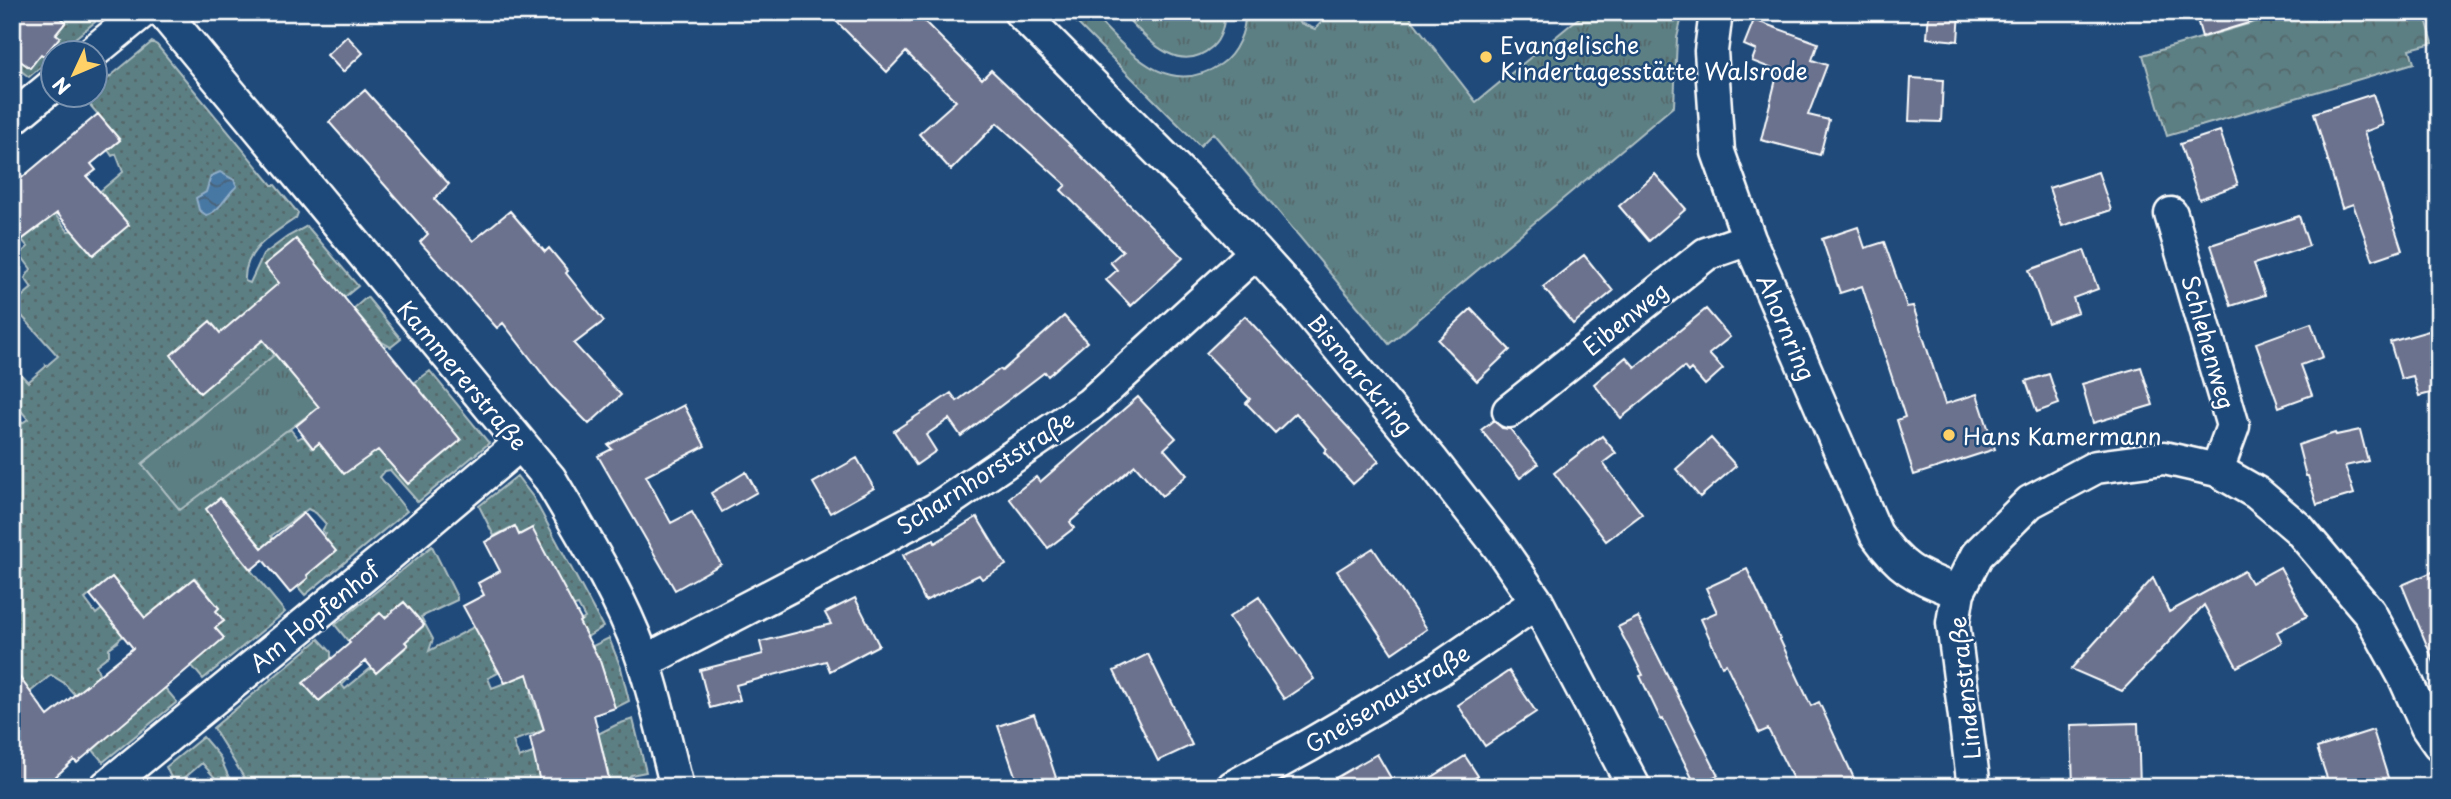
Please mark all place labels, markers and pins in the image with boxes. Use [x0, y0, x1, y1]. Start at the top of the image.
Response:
place label: Evangelische Kindertagesstätte Walsrode [1500, 27, 1808, 88]
marker: Evangelische Kindertagesstätte Walsrode [1478, 49, 1494, 65]
place label: Hans Kamermann [1963, 418, 2162, 453]
marker: Hans Kamermann [1941, 427, 1957, 443]

